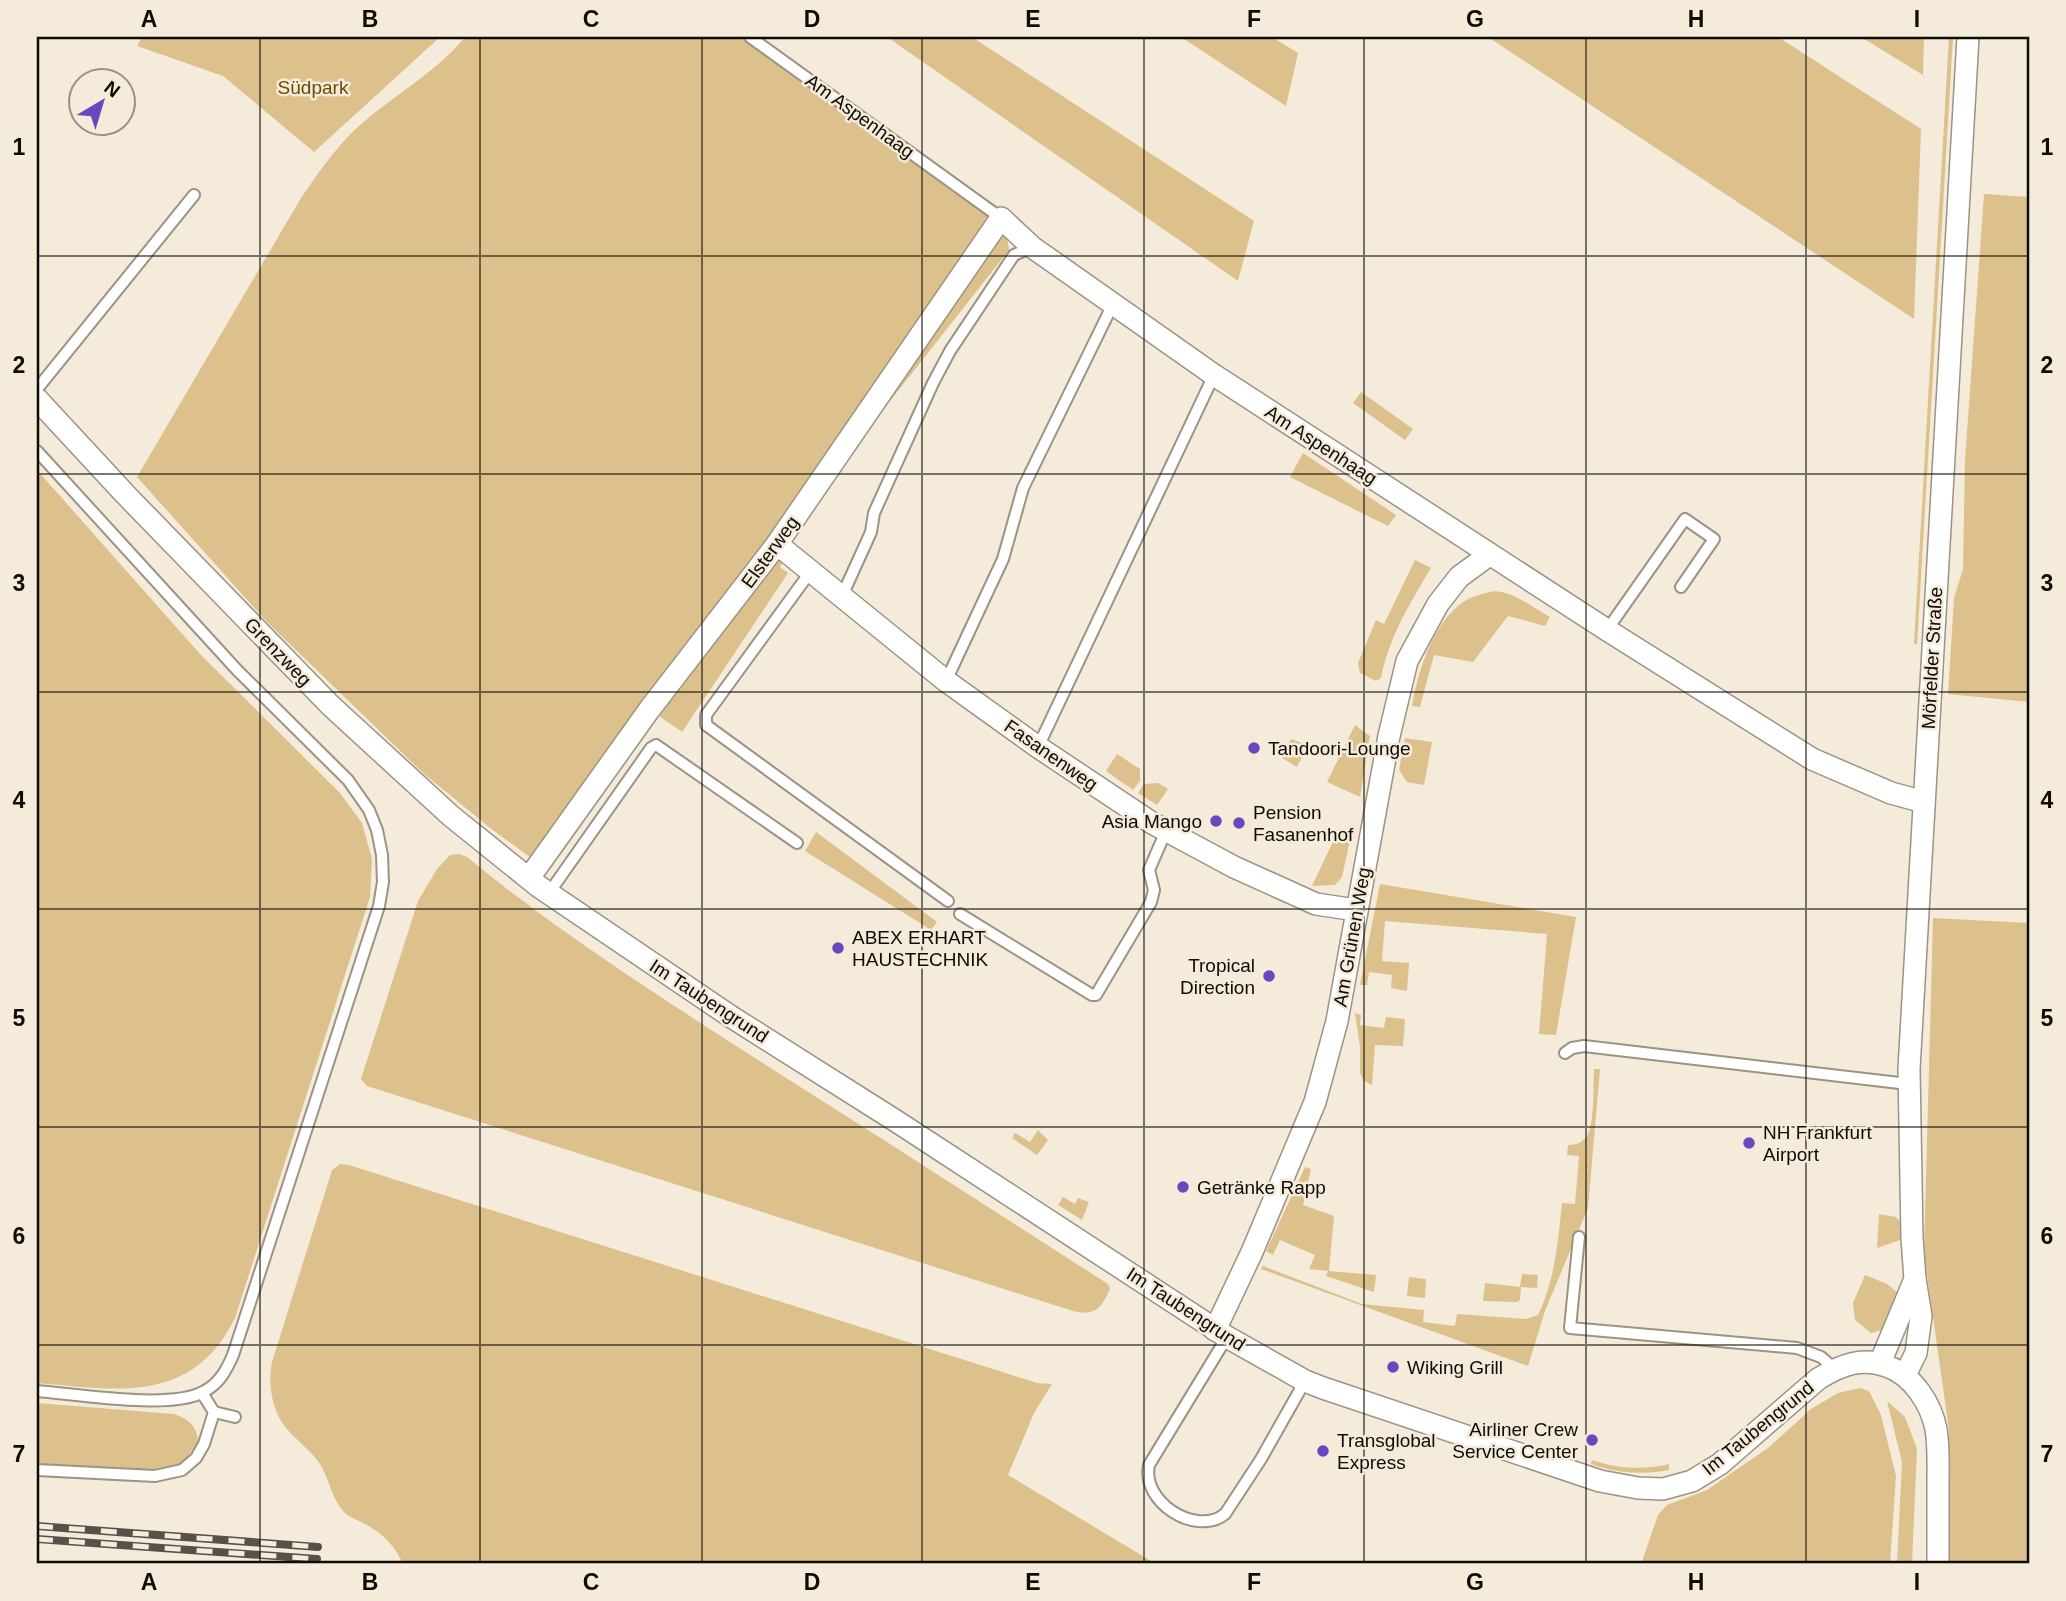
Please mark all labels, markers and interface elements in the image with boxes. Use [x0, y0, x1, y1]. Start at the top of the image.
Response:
text: A [141, 6, 157, 32]
text: B [362, 6, 378, 32]
text: C [583, 6, 599, 32]
text: D [804, 6, 820, 32]
text: E [1025, 6, 1041, 32]
text: F [1247, 6, 1261, 32]
text: G [1466, 6, 1484, 32]
text: H [1688, 6, 1704, 32]
text: I [1914, 6, 1920, 32]
north arrow [66, 66, 136, 136]
street label: Am Aspenhaag [802, 70, 918, 162]
text: N [100, 76, 124, 101]
park label: Südpark [278, 77, 349, 98]
text: 1 [13, 134, 26, 160]
text: 1 [2041, 134, 2054, 160]
text: 2 [13, 352, 25, 378]
text: 2 [2041, 352, 2053, 378]
street label: Am Aspenhaag [1261, 401, 1381, 489]
street label: Elsterweg [737, 512, 803, 592]
text: 3 [13, 570, 25, 596]
text: 3 [2041, 570, 2053, 596]
street label: Mörfelder Straße [1918, 586, 1946, 730]
street label: Grenzweg [240, 614, 316, 690]
street label: Fasanenweg [1000, 715, 1102, 795]
place label: Tandoori-Lounge [1268, 738, 1411, 759]
marker: Tandoori-Lounge [1246, 740, 1262, 756]
text: 4 [13, 787, 26, 813]
text: 4 [2041, 787, 2054, 813]
place label: Pension Fasanenhof [1253, 802, 1354, 845]
place label: Asia Mango [1102, 811, 1202, 832]
marker: Asia Mango [1208, 813, 1224, 829]
marker: Pension Fasanenhof [1231, 815, 1247, 831]
street label: Am Grünen Weg [1329, 866, 1375, 1008]
place label: ABEX ERHART HAUSTECHNIK [852, 927, 989, 970]
marker: ABEX ERHART HAUSTECHNIK [830, 940, 846, 956]
street label: Im Taubengrund [646, 955, 772, 1047]
place label: Tropical Direction [1180, 955, 1255, 998]
marker: Tropical Direction [1261, 968, 1277, 984]
text: 5 [13, 1005, 26, 1031]
text: 5 [2041, 1005, 2054, 1031]
place label: NH Frankfurt Airport [1763, 1122, 1872, 1165]
marker: NH Frankfurt Airport [1741, 1135, 1757, 1151]
place label: Getränke Rapp [1197, 1177, 1326, 1198]
marker: Getränke Rapp [1175, 1179, 1191, 1195]
text: 6 [13, 1223, 25, 1249]
text: 6 [2041, 1223, 2053, 1249]
street label: Im Taubengrund [1123, 1263, 1249, 1355]
place label: Wiking Grill [1407, 1357, 1503, 1378]
marker: Wiking Grill [1385, 1359, 1401, 1375]
street label: Im Taubengrund [1698, 1377, 1818, 1479]
place label: Airliner Crew Service Center [1452, 1419, 1579, 1462]
place label: Transglobal Express [1337, 1430, 1436, 1473]
marker: Airliner Crew Service Center [1584, 1432, 1600, 1448]
text: 7 [13, 1441, 25, 1467]
text: 7 [2041, 1441, 2053, 1467]
marker: Transglobal Express [1315, 1443, 1331, 1459]
text: A [141, 1569, 157, 1595]
text: B [362, 1569, 378, 1595]
text: C [583, 1569, 599, 1595]
text: D [804, 1569, 820, 1595]
text: E [1025, 1569, 1041, 1595]
text: F [1247, 1569, 1261, 1595]
text: G [1466, 1569, 1484, 1595]
text: H [1688, 1569, 1704, 1595]
text: I [1914, 1569, 1920, 1595]

